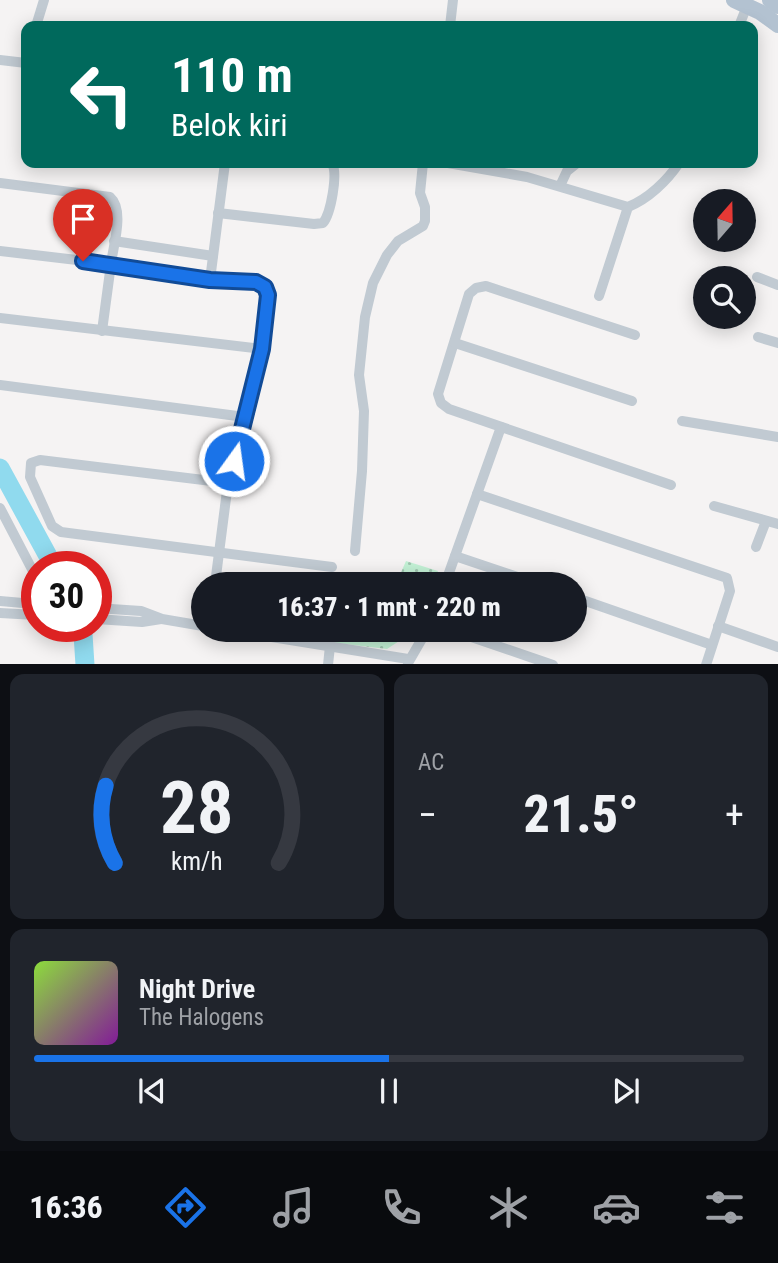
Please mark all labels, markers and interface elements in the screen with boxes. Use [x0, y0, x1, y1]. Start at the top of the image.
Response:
text: 110 m [171, 47, 293, 104]
icon: left [56, 49, 147, 140]
text: Belok kiri [171, 106, 288, 144]
pin [53, 189, 113, 261]
north arrow [693, 189, 756, 252]
map controls [693, 189, 756, 329]
icon: arrive [64, 200, 102, 238]
button: search [693, 266, 756, 329]
position arrow [197, 424, 271, 498]
speed limit sign: 30 [21, 551, 112, 642]
text: 16:37 · 1 mnt · 220 m [277, 592, 501, 622]
text: AC [418, 749, 444, 776]
text: 28 [160, 765, 234, 851]
text: 21.5° [523, 784, 639, 845]
text: − [418, 793, 437, 837]
text: + [725, 793, 744, 837]
text: km/h [171, 846, 223, 875]
text: Night Drive [139, 974, 255, 1004]
text: The Halogens [139, 1004, 264, 1031]
icon: previous [133, 1072, 171, 1110]
icon: pause [370, 1072, 408, 1110]
icon: next [607, 1072, 645, 1110]
icon: directions [161, 1183, 210, 1232]
icon: music [269, 1183, 318, 1232]
icon: phone [377, 1183, 426, 1232]
icon: climate [484, 1183, 533, 1232]
icon: car [592, 1183, 641, 1232]
icon: filters [700, 1183, 749, 1232]
text: 16:36 [29, 1188, 103, 1226]

